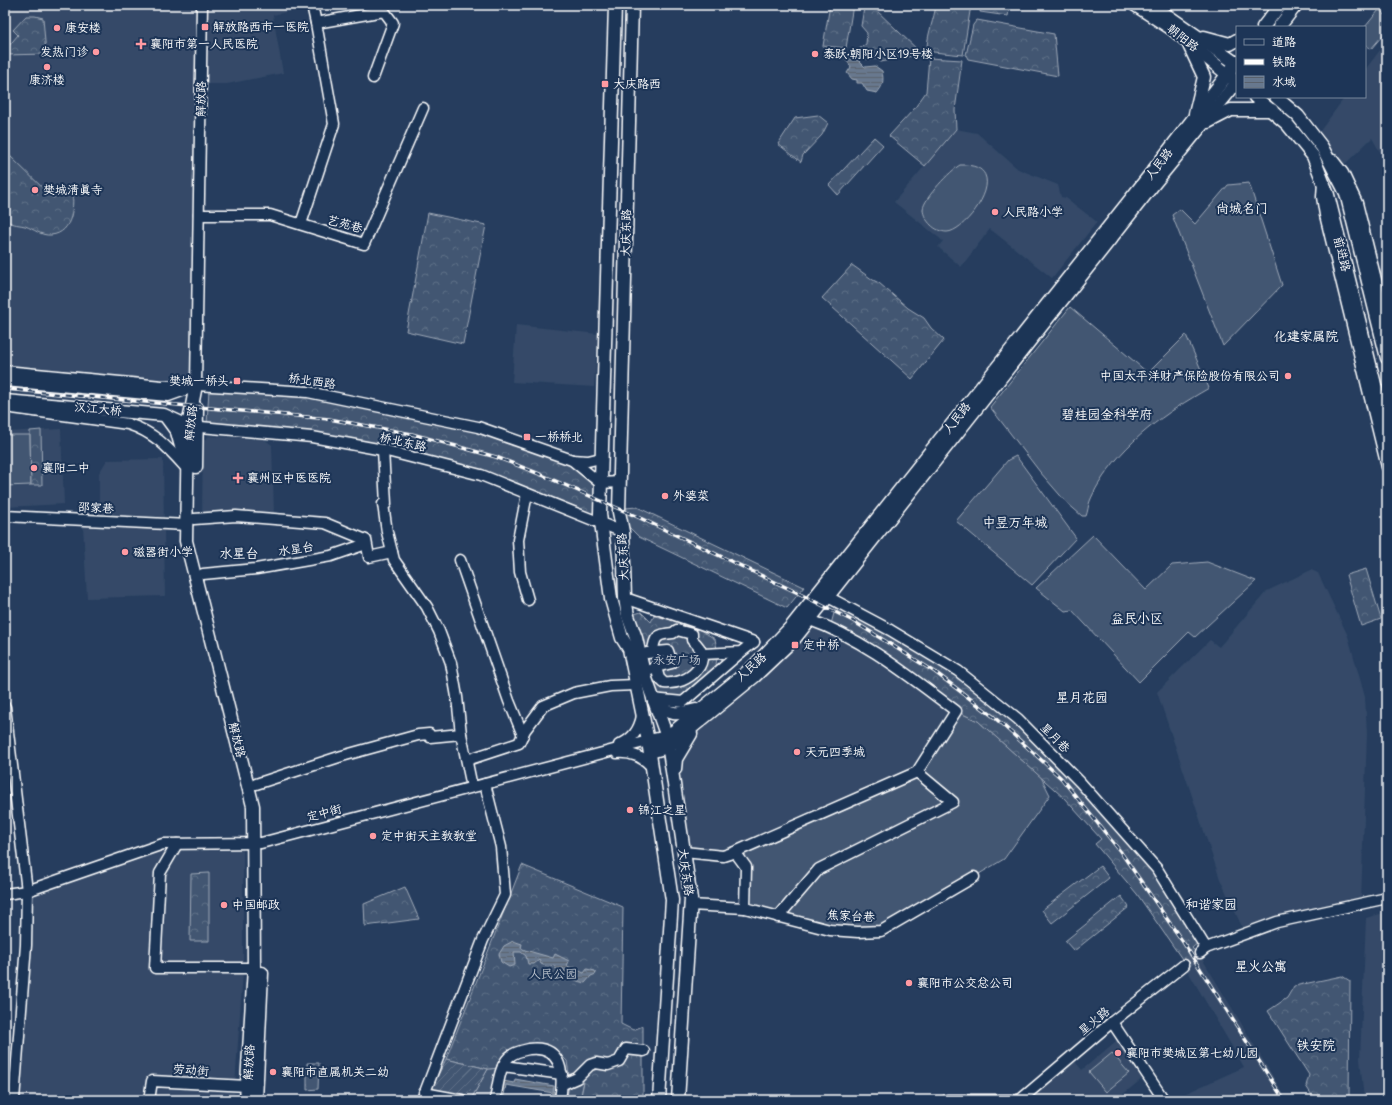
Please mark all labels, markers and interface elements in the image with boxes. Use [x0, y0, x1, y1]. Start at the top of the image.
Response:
place label: 解放路西市一医院 [213, 19, 309, 34]
place label: 康安楼 [65, 20, 101, 35]
street label: 朝阳路 [1165, 21, 1202, 55]
marker: 解放路西市一医院 [200, 22, 210, 32]
marker: 康安楼 [52, 23, 62, 33]
legend [1236, 26, 1366, 98]
text: 道路 [1272, 34, 1296, 49]
place label: 襄阳市第一人民医院 [150, 36, 258, 51]
marker: 襄阳市第一人民医院 [135, 38, 147, 50]
place label: 发热门诊 [40, 44, 89, 59]
place label: 泰跃·朝阳小区19号楼 [823, 46, 933, 61]
marker: 发热门诊 [91, 47, 101, 57]
marker: 泰跃·朝阳小区19号楼 [810, 49, 820, 59]
text: 铁路 [1272, 54, 1296, 69]
marker: 康济楼 [42, 62, 52, 72]
place label: 康济楼 [29, 72, 65, 87]
text: 水域 [1272, 74, 1296, 89]
place label: 大庆路西 [613, 76, 661, 91]
marker: 大庆路西 [600, 79, 610, 89]
street label: 解放路 [193, 81, 208, 117]
street label: 人民路 [1142, 145, 1176, 182]
place label: 樊城清真寺 [43, 182, 103, 197]
marker: 樊城清真寺 [30, 185, 40, 195]
district label: 尚城名门 [1216, 200, 1268, 217]
place label: 人民路小学 [1003, 204, 1063, 219]
marker: 人民路小学 [990, 207, 1000, 217]
street label: 大庆东路 [618, 209, 633, 257]
street label: 艺苑巷 [326, 212, 364, 235]
street label: 前进路 [1331, 235, 1354, 273]
district label: 化建家属院 [1273, 328, 1339, 345]
place label: 中国太平洋财产保险股份有限公司 [1100, 368, 1280, 383]
street label: 桥北西路 [287, 370, 337, 391]
marker: 中国太平洋财产保险股份有限公司 [1283, 371, 1293, 381]
place label: 樊城一桥头 [169, 373, 229, 388]
marker: 樊城一桥头 [232, 376, 242, 386]
street label: 汉江大桥 [73, 399, 124, 418]
street label: 人民路 [940, 399, 974, 436]
street label: 解放路 [181, 404, 200, 442]
district label: 碧桂园金科学府 [1061, 406, 1153, 423]
street label: 桥北东路 [378, 429, 428, 454]
place label: 一桥桥北 [535, 429, 583, 444]
marker: 一桥桥北 [522, 432, 532, 442]
place label: 襄阳二中 [42, 460, 90, 475]
marker: 襄阳二中 [29, 463, 39, 473]
place label: 襄州区中医医院 [247, 470, 331, 485]
marker: 襄州区中医医院 [232, 472, 244, 484]
place label: 外婆菜 [673, 488, 709, 503]
marker: 外婆菜 [660, 491, 670, 501]
street label: 邵家巷 [78, 499, 114, 516]
district label: 中昱万年城 [982, 514, 1048, 531]
street label: 大庆东路 [614, 533, 631, 581]
street label: 水星台 [277, 538, 315, 559]
place label: 磁器街小学 [133, 544, 193, 559]
district label: 水星台 [219, 545, 259, 562]
marker: 磁器街小学 [120, 547, 130, 557]
district label: 益民小区 [1111, 610, 1163, 627]
place label: 定中桥 [803, 637, 840, 652]
marker: 定中桥 [790, 640, 800, 650]
street label: 人民路 [732, 649, 769, 684]
park label: 永安广场 [653, 652, 701, 667]
district label: 星月花园 [1056, 689, 1108, 706]
street label: 星月巷 [1037, 720, 1073, 756]
street label: 解放路 [226, 721, 249, 759]
place label: 天元四季城 [805, 744, 865, 759]
marker: 天元四季城 [792, 747, 802, 757]
street label: 定中街 [305, 801, 343, 824]
place label: 锦江之星 [638, 802, 686, 817]
marker: 锦江之星 [625, 805, 635, 815]
place label: 定中街天主教教堂 [381, 828, 477, 843]
marker: 定中街天主教教堂 [368, 831, 378, 841]
street label: 大庆东路 [676, 847, 697, 897]
district label: 和谐家园 [1185, 896, 1237, 913]
place label: 中国邮政 [232, 897, 280, 912]
marker: 中国邮政 [219, 900, 229, 910]
street label: 焦家台巷 [827, 907, 875, 924]
district label: 星火公寓 [1235, 958, 1287, 975]
park label: 人民公园 [529, 966, 577, 981]
place label: 襄阳市公交总公司 [917, 975, 1013, 990]
marker: 襄阳市公交总公司 [904, 978, 914, 988]
street label: 星火路 [1075, 1003, 1112, 1038]
district label: 铁安院 [1296, 1037, 1336, 1054]
street label: 解放路 [240, 1044, 257, 1080]
place label: 襄阳市樊城区第七幼儿园 [1126, 1045, 1258, 1060]
marker: 襄阳市樊城区第七幼儿园 [1113, 1048, 1123, 1058]
street label: 劳动街 [173, 1061, 210, 1078]
place label: 襄阳市直属机关二幼 [281, 1064, 389, 1079]
marker: 襄阳市直属机关二幼 [268, 1067, 278, 1077]

